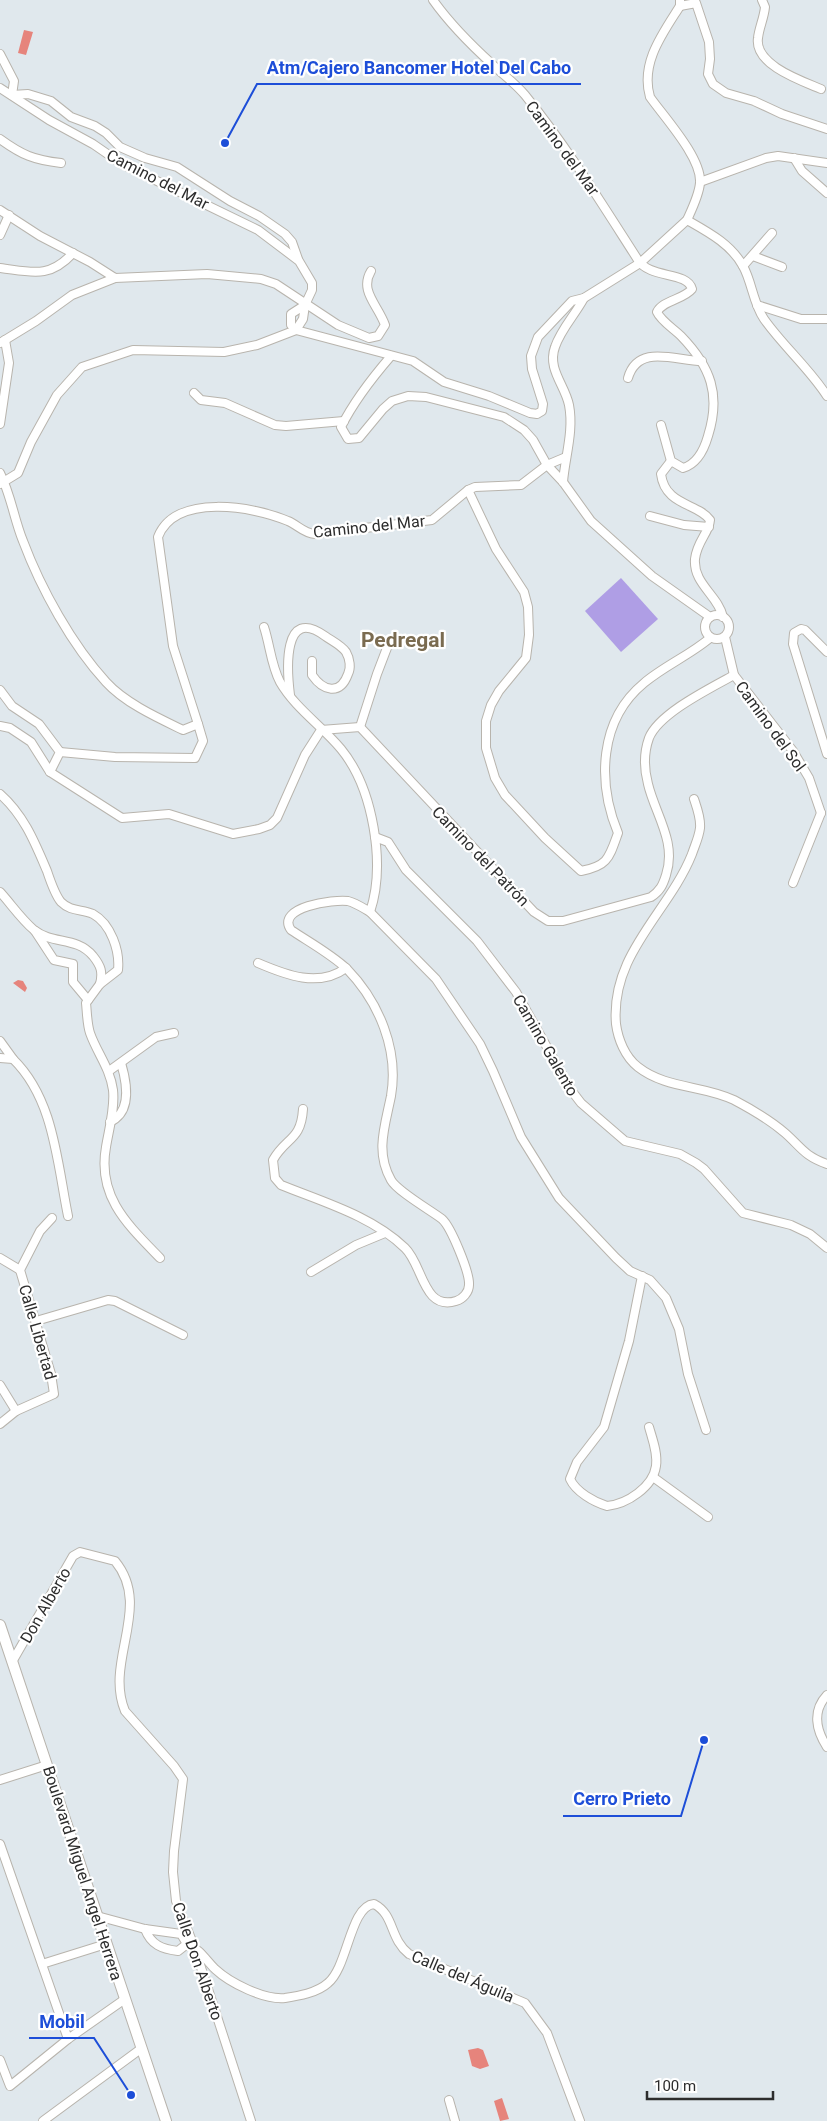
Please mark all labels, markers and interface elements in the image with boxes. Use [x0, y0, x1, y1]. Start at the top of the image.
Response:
callout: Atm/Cajero Bancomer Hotel Del Cabo [257, 51, 581, 84]
text: Atm/Cajero Bancomer Hotel Del Cabo [267, 57, 571, 78]
street label: Camino del Mar [522, 97, 604, 200]
street label: Camino del Mar [103, 145, 213, 214]
street label: Camino del Mar [312, 511, 427, 542]
district label: Pedregal [361, 628, 445, 652]
street label: Camino del Sol [732, 677, 810, 775]
street label: Camino del Patrón [428, 802, 533, 910]
street label: Camino Galento [509, 991, 582, 1099]
street label: Calle Libertad [15, 1282, 60, 1382]
street label: Don Alberto [16, 1564, 75, 1646]
street label: Boulevard Miguel Angel Herrera [39, 1764, 126, 1983]
callout: Cerro Prieto [563, 1783, 681, 1816]
text: Cerro Prieto [573, 1788, 671, 1809]
street label: Calle Don Alberto [168, 1900, 227, 2023]
street label: Calle del Águila [409, 1946, 517, 2007]
callout: Mobil [29, 2005, 94, 2038]
text: Mobil [39, 2011, 85, 2032]
scale bar [647, 2068, 773, 2100]
text: 100 m [654, 2077, 696, 2095]

